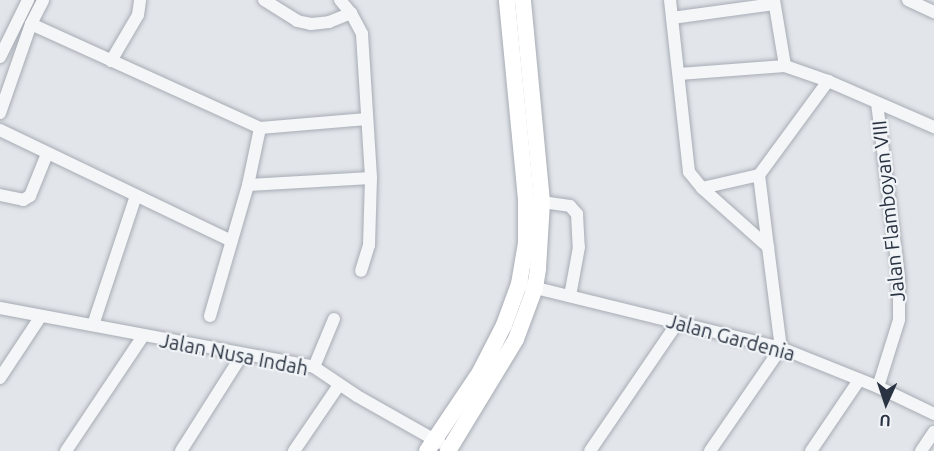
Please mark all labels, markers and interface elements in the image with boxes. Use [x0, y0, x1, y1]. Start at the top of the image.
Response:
street label: Jalan Flamboyan VIII [867, 119, 909, 303]
street label: Jalan Gardenia [664, 308, 798, 366]
street label: Jalan Nusa Indah [158, 328, 310, 380]
north arrow [856, 373, 916, 433]
text: U [879, 412, 891, 430]

